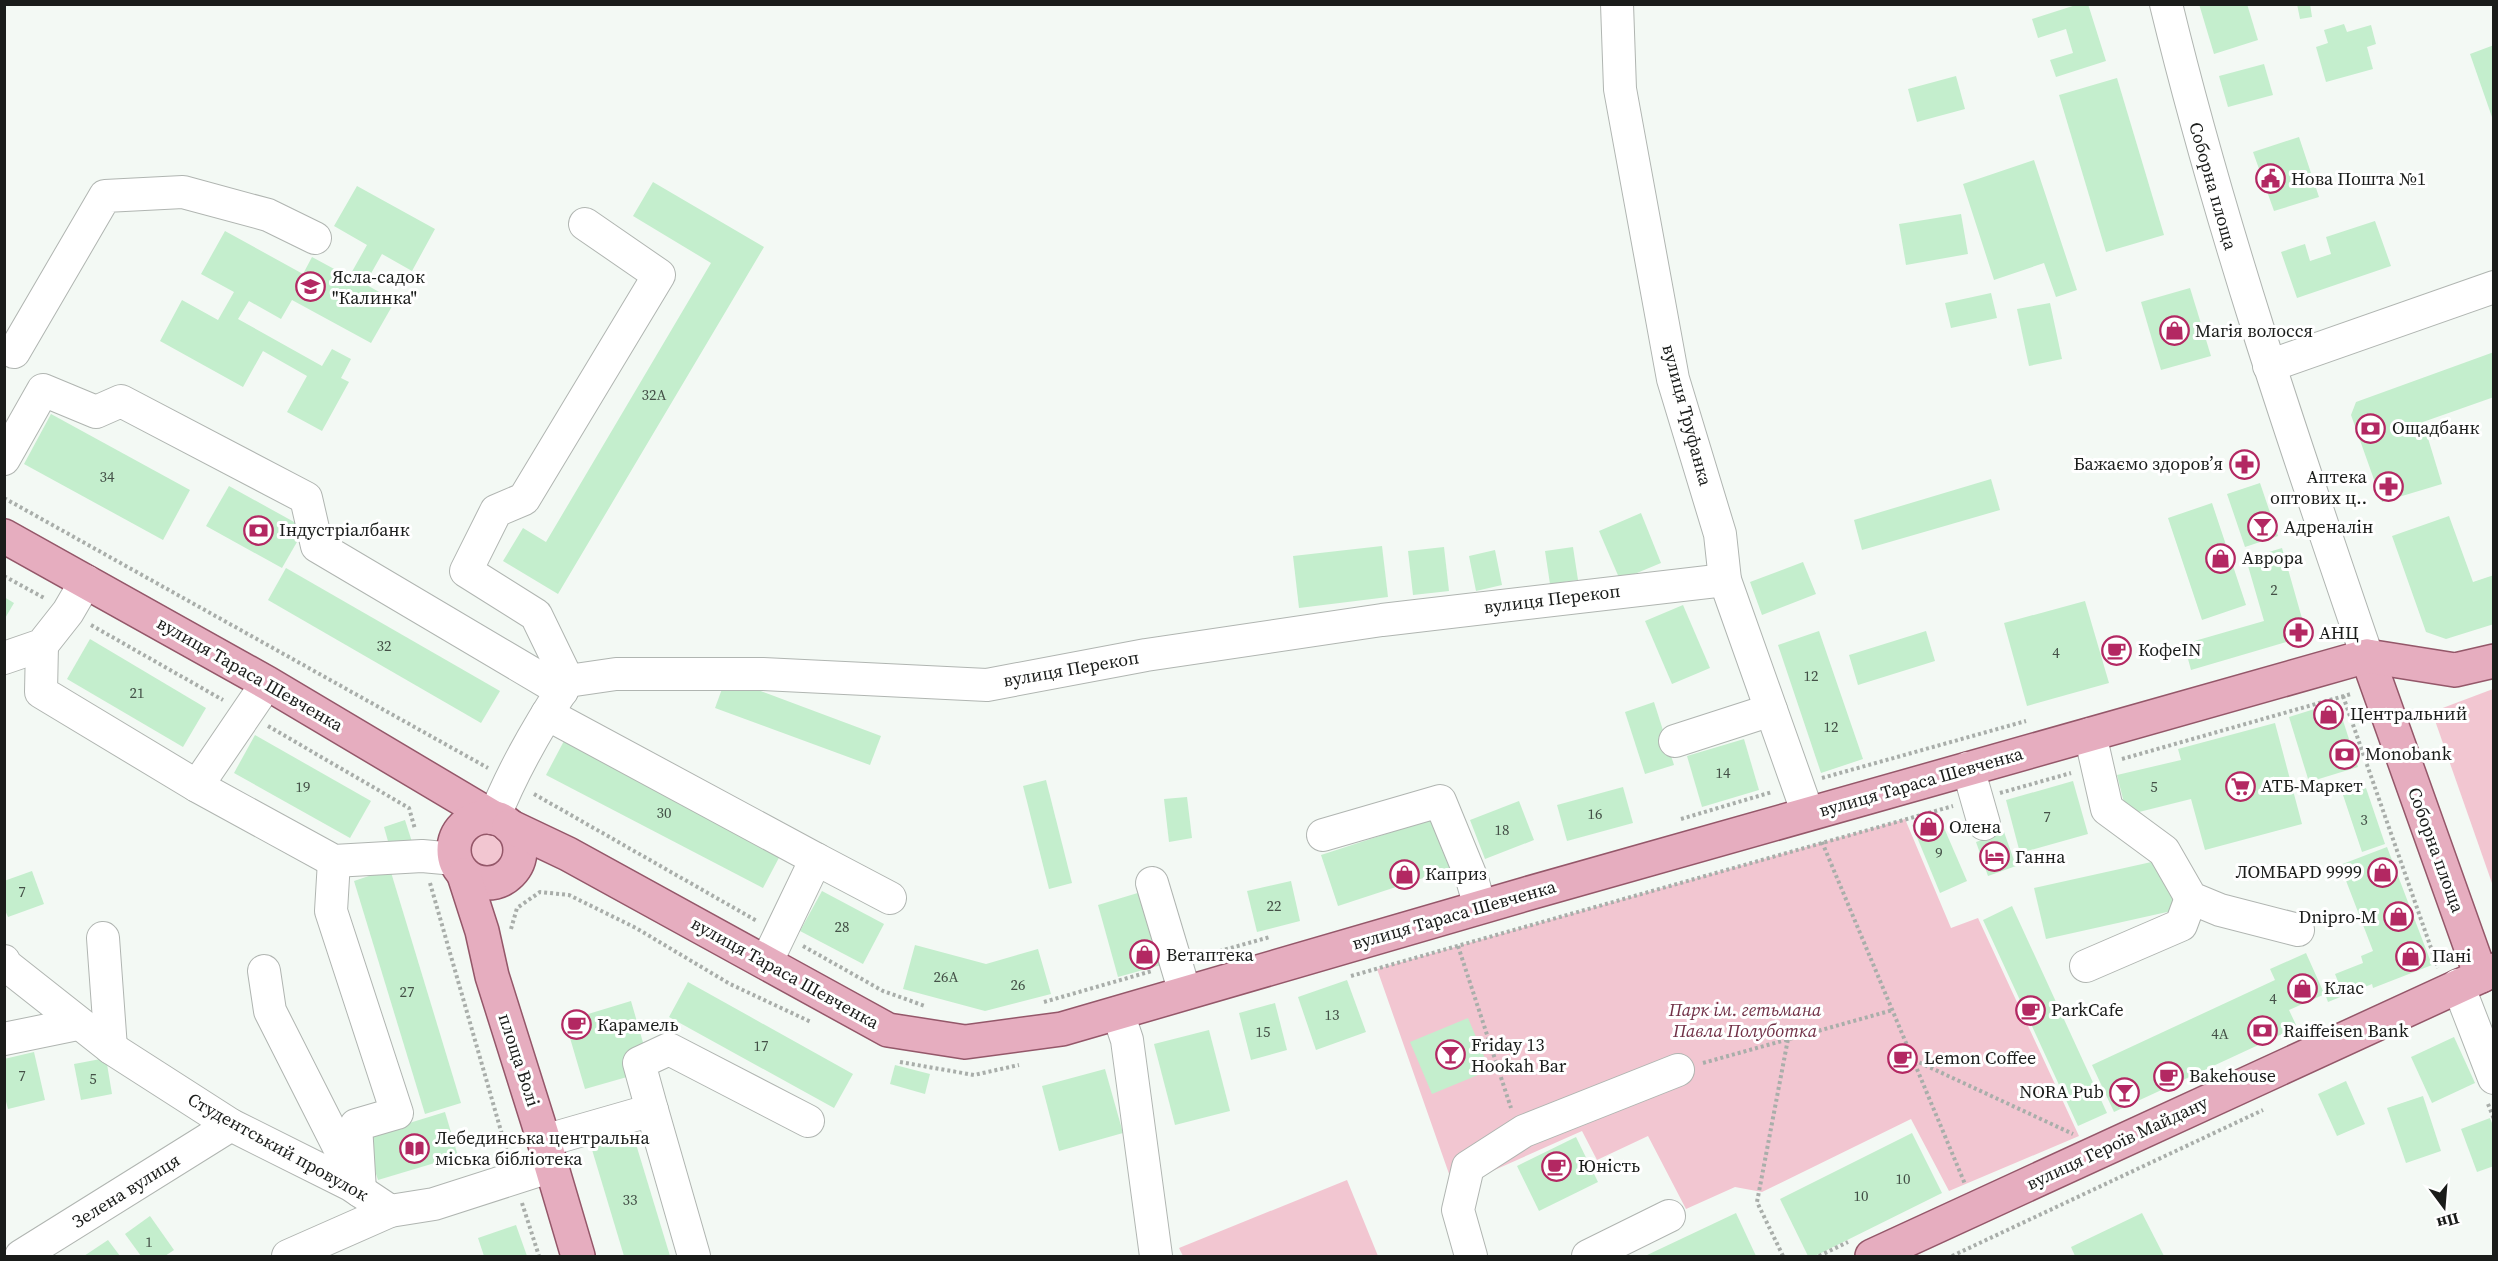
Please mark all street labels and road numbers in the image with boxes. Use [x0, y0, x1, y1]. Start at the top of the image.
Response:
street label: Соборна площа [2183, 119, 2244, 253]
street label: вулиця Труфанка [1657, 341, 1719, 489]
street label: вулиця Перекоп [1482, 578, 1622, 619]
street label: вулиця Тараса Шевченка [153, 610, 349, 738]
street label: вулиця Перекоп [1001, 644, 1141, 693]
street label: вулиця Тараса Шевченка [1816, 740, 2027, 823]
street label: Соборна площа [2402, 784, 2471, 917]
street label: вулиця Тараса Шевченка [1349, 873, 1560, 956]
street label: вулиця Тараса Шевченка [687, 910, 884, 1035]
street label: площа Волі [493, 1010, 546, 1110]
street label: Студентський провулок [183, 1086, 373, 1207]
street label: вулиця Героїв Майдану [2022, 1089, 2212, 1196]
street label: Зелена вулиця [67, 1147, 185, 1234]

